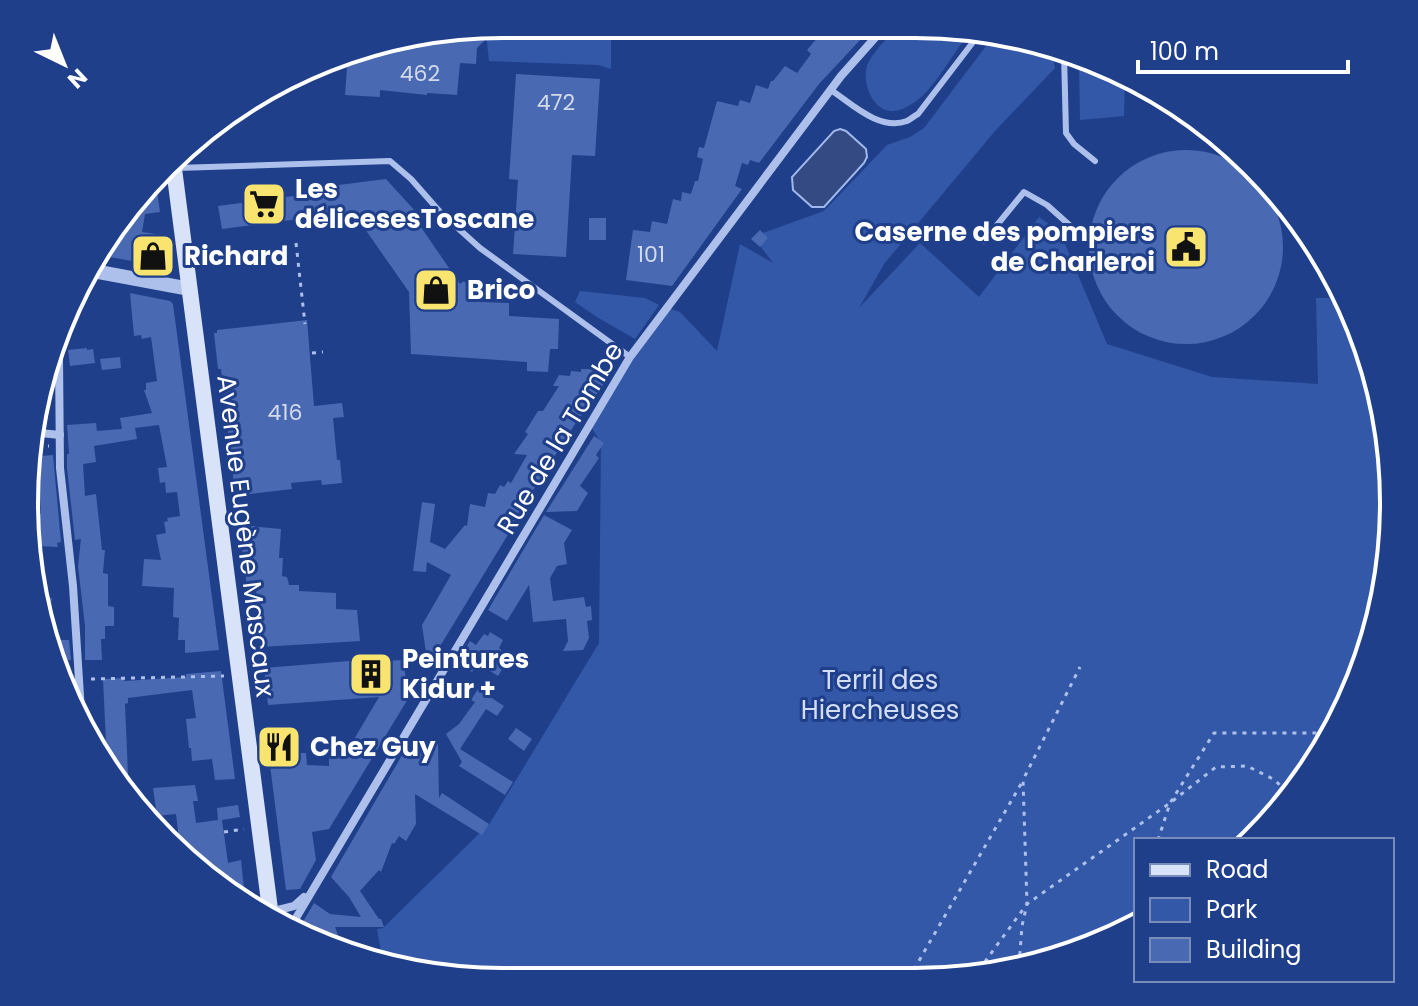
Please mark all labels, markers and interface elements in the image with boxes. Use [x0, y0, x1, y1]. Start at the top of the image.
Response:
north arrow [24, 24, 104, 104]
scale bar [1138, 24, 1348, 74]
text: 100 m [1150, 35, 1219, 68]
house number: 462 [400, 58, 440, 89]
text: N [61, 61, 94, 95]
house number: 472 [537, 87, 575, 118]
place label: Les délicesesToscane [295, 171, 534, 237]
supermarket icon: Les délicesesToscane [240, 180, 288, 228]
place label: Caserne des pompiers de Charleroi [854, 214, 1155, 280]
public building icon: Caserne des pompiers de Charleroi [1162, 223, 1210, 271]
shop icon: Richard [129, 232, 177, 280]
place label: Richard [184, 238, 288, 274]
house number: 101 [637, 239, 665, 270]
shop icon: Brico [412, 266, 460, 314]
place label: Brico [467, 272, 535, 308]
street label: Rue de la Tombe [488, 335, 632, 541]
street label: Avenue Eugène Mascaux [208, 373, 284, 699]
house number: 416 [268, 397, 302, 428]
place label: Peintures Kidur + [402, 641, 529, 707]
building icon: Peintures Kidur + [347, 650, 395, 698]
park label: Terril des Hiercheuses [801, 662, 959, 728]
restaurant icon: Chez Guy [255, 723, 303, 771]
place label: Chez Guy [310, 729, 436, 765]
legend [1134, 838, 1394, 982]
text: Road [1206, 853, 1268, 886]
text: Park [1206, 893, 1258, 926]
text: Building [1206, 933, 1302, 966]

